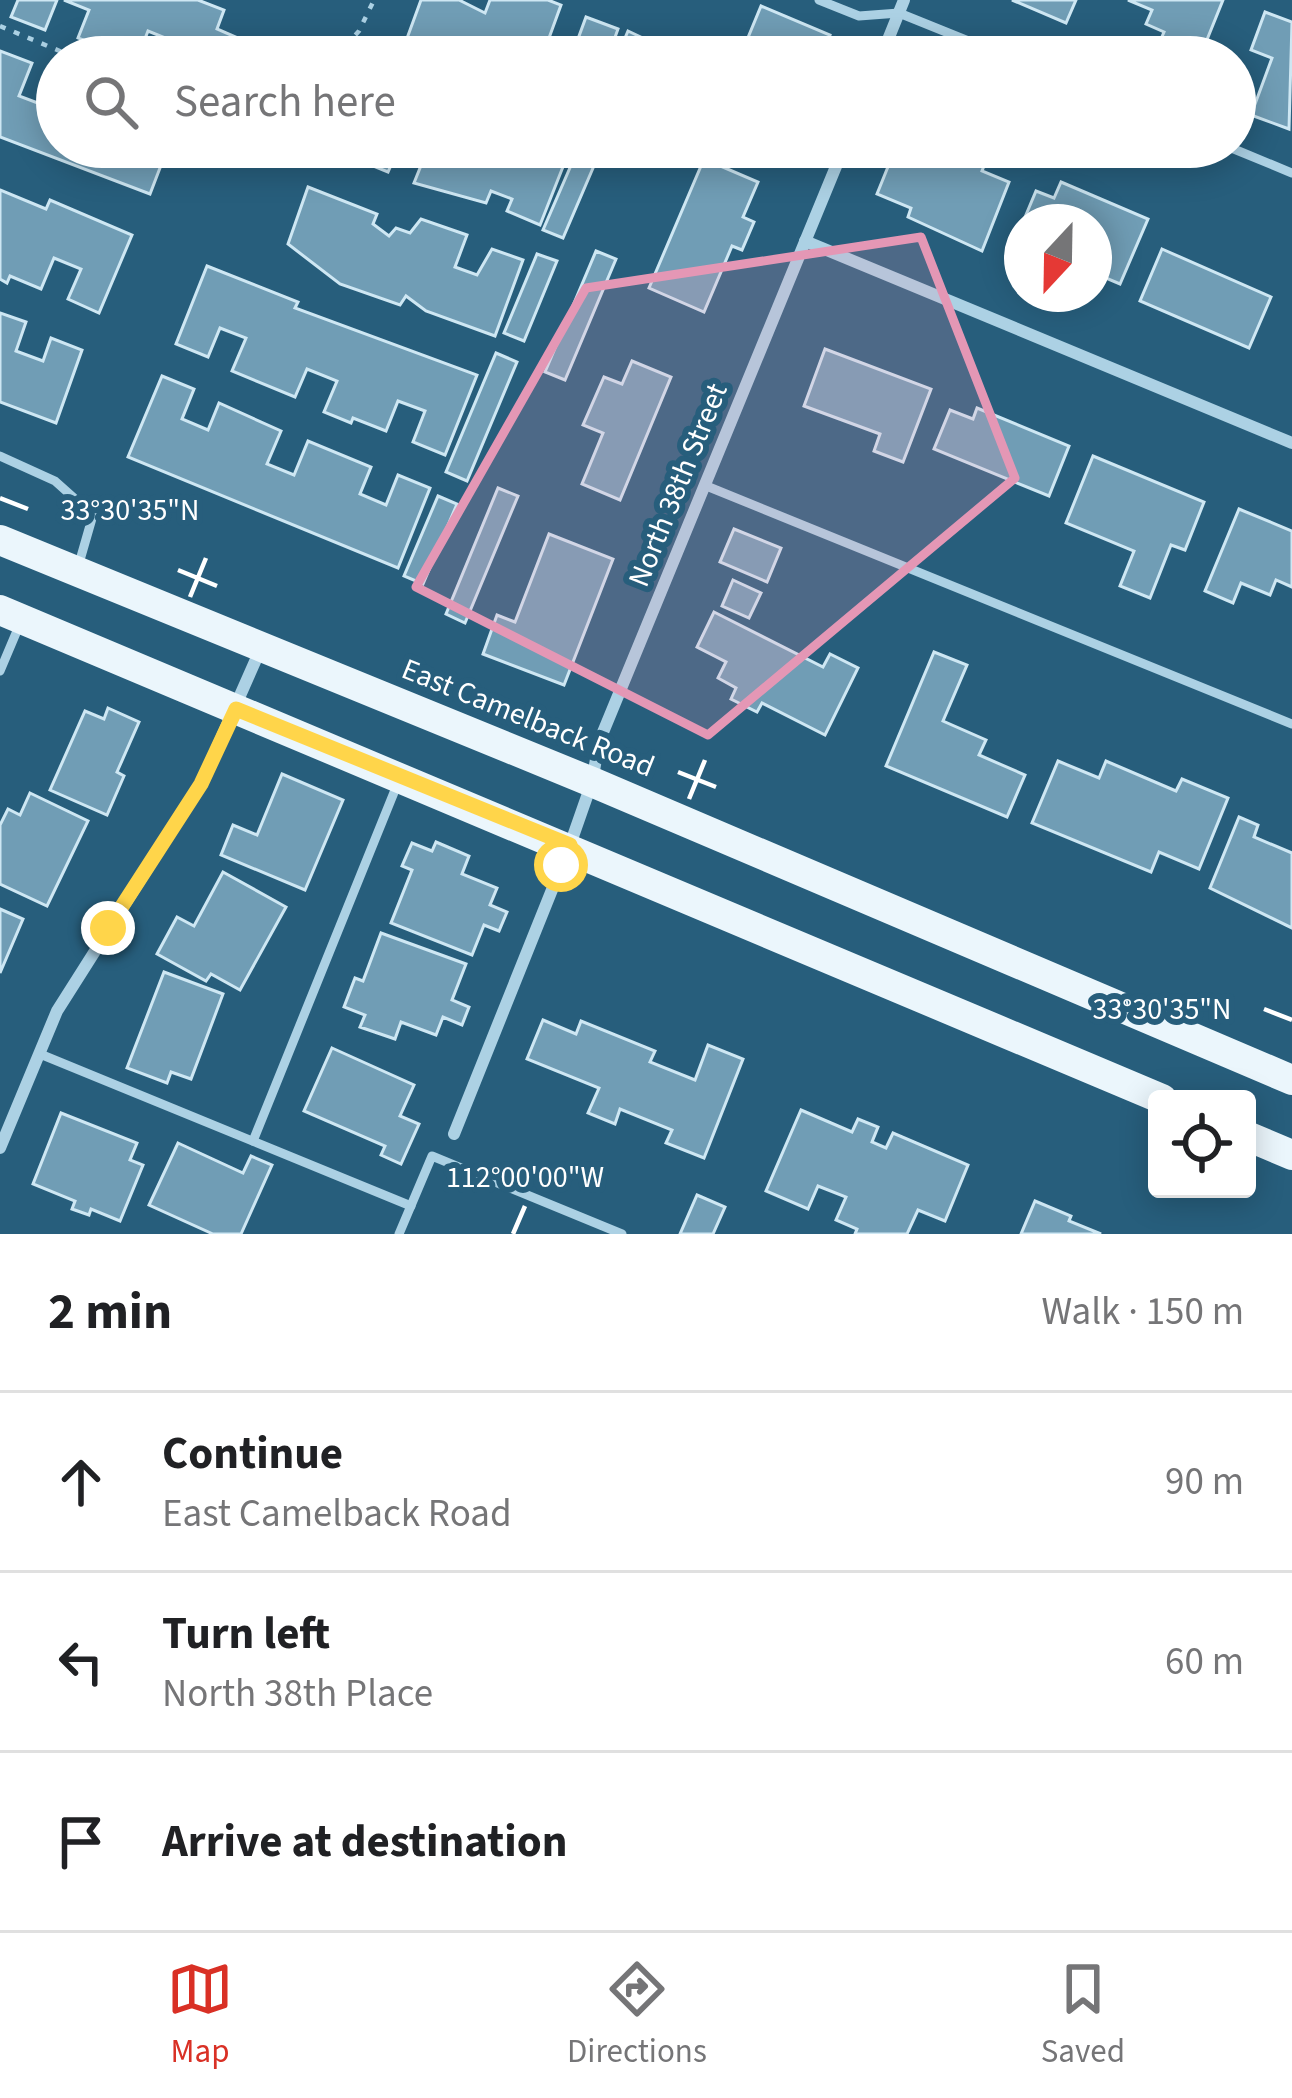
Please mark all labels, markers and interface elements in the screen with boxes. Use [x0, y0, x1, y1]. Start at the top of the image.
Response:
search box [36, 36, 1256, 168]
icon: search [78, 69, 144, 135]
text: Search here [174, 70, 396, 134]
north arrow [1004, 204, 1112, 312]
street label: North 38th Street [618, 377, 738, 593]
text: 33°30'35"N [60, 489, 200, 532]
street label: East Camelback Road [395, 648, 661, 788]
route start [534, 838, 588, 892]
route end [81, 901, 135, 955]
text: 33°30'35"N [1092, 988, 1232, 1031]
map controls [1148, 1090, 1256, 1198]
button: locate [1148, 1090, 1256, 1198]
text: 112°00'00"W [446, 1156, 604, 1199]
text: 2 min [48, 1276, 172, 1348]
text: Walk · 150 m [1041, 1284, 1244, 1340]
text: Continue [162, 1422, 343, 1486]
icon: ahead [48, 1449, 114, 1515]
text: 90 m [1165, 1454, 1244, 1510]
text: East Camelback Road [162, 1486, 512, 1542]
text: Turn left [162, 1602, 330, 1666]
icon: left [48, 1629, 114, 1695]
text: 60 m [1165, 1634, 1244, 1690]
text: North 38th Place [162, 1666, 433, 1722]
icon: arrive [48, 1809, 114, 1875]
text: Arrive at destination [162, 1810, 567, 1874]
tab: Map [167, 1956, 233, 2075]
tab: Directions [567, 1956, 707, 2075]
tab: Saved [1041, 1956, 1125, 2075]

